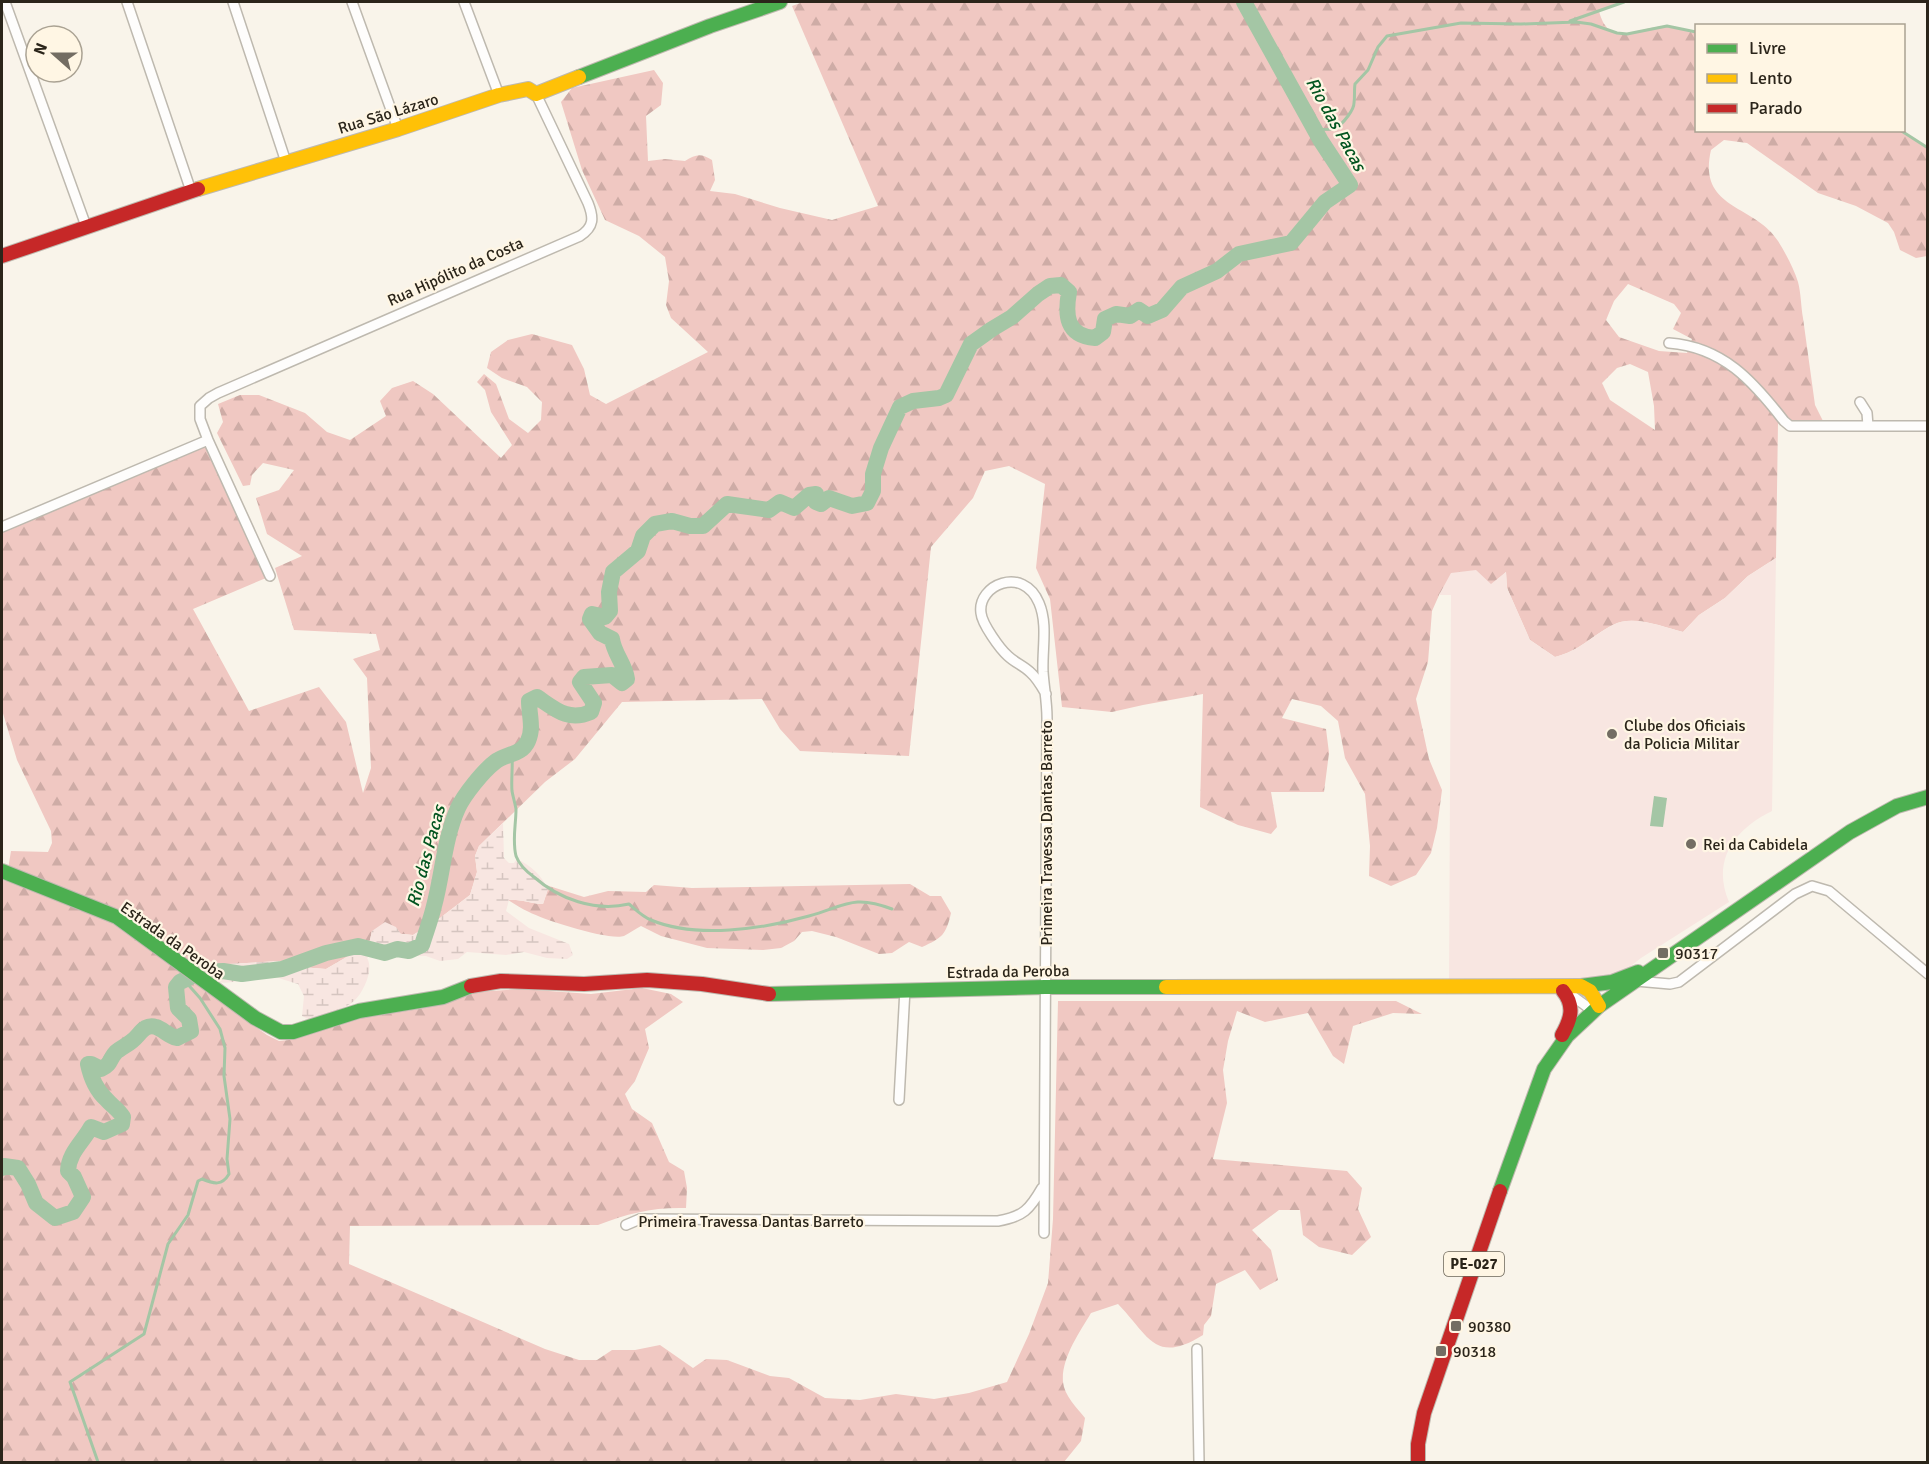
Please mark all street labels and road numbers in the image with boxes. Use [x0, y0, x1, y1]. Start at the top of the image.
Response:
street label: Rua São Lázaro [336, 89, 441, 139]
street label: Rua Hipólito da Costa [384, 233, 526, 311]
street label: Primeira Travessa Dantas Barreto [1037, 720, 1057, 946]
street label: Estrada da Peroba [116, 897, 228, 984]
street label: Estrada da Peroba [946, 961, 1070, 983]
street label: Primeira Travessa Dantas Barreto [638, 1212, 864, 1232]
road number: PE-027 [1444, 1252, 1504, 1276]

